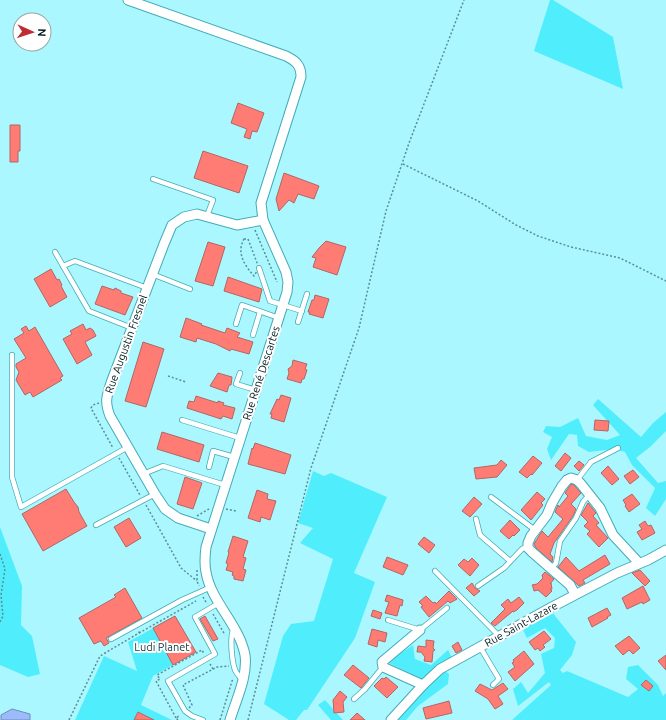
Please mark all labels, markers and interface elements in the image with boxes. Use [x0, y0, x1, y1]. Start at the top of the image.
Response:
north arrow [12, 12, 52, 52]
text: N [36, 28, 48, 37]
street label: Rue Augustin Fresnel [103, 293, 149, 395]
street label: Rue René Descartes [240, 324, 282, 422]
street label: Rue Saint-Lazare [482, 599, 560, 649]
park label: Ludi Planet [134, 641, 190, 653]

